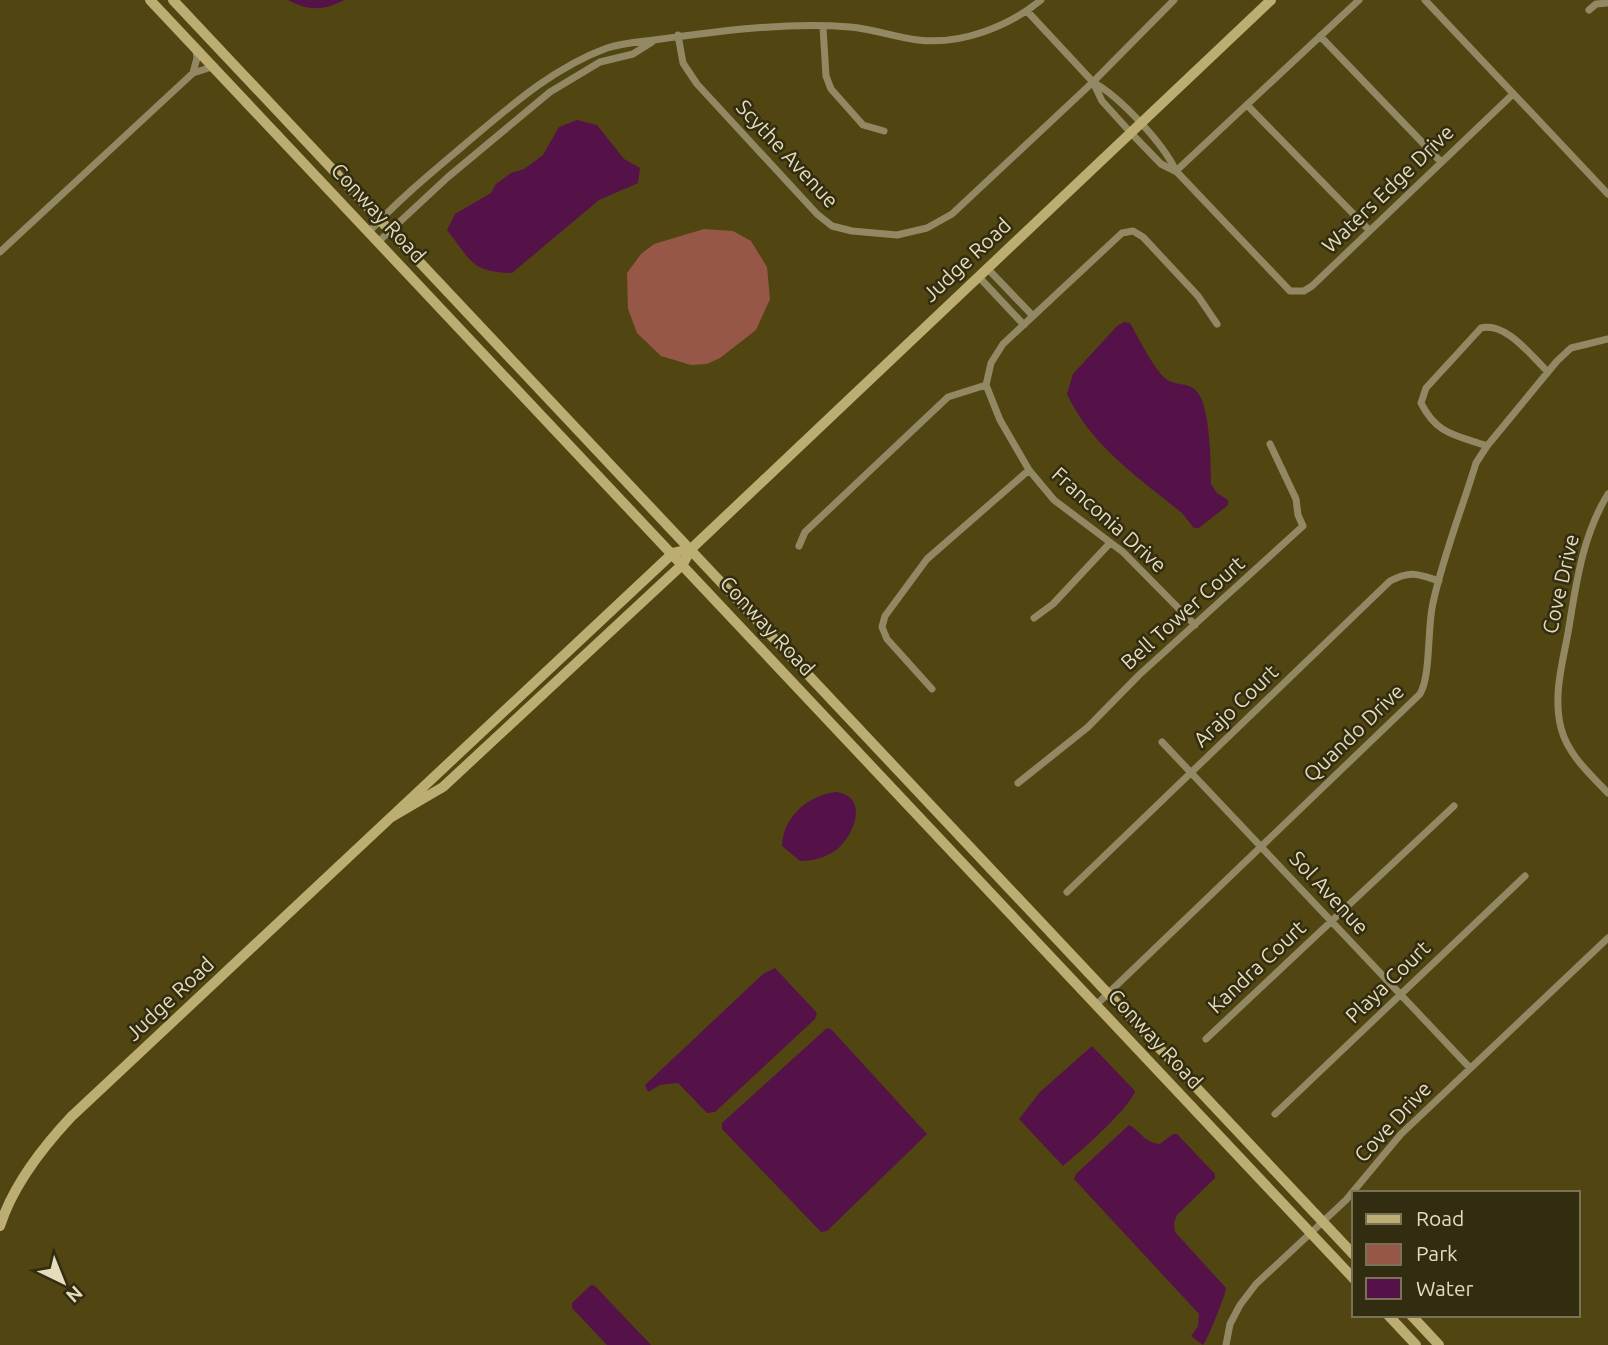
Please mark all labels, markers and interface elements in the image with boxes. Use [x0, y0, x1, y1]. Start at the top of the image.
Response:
street label: Scythe Avenue [732, 94, 844, 212]
street label: Waters Edge Drive [1317, 119, 1458, 257]
street label: Conway Road [326, 158, 431, 267]
street label: Judge Road [917, 212, 1015, 306]
street label: Franconia Drive [1047, 462, 1172, 577]
street label: Cove Drive [1537, 532, 1583, 636]
street label: Bell Tower Court [1116, 551, 1249, 674]
street label: Conway Road [715, 571, 820, 680]
street label: Arajo Court [1188, 659, 1282, 751]
street label: Quando Drive [1298, 678, 1408, 786]
street label: Sol Avenue [1285, 846, 1374, 939]
street label: Kandra Court [1203, 915, 1310, 1018]
street label: Playa Court [1340, 935, 1434, 1027]
street label: Judge Road [120, 951, 218, 1045]
street label: Conway Road [1103, 984, 1208, 1093]
street label: Cove Drive [1349, 1076, 1436, 1167]
legend [1352, 1191, 1580, 1317]
text: Road [1416, 1206, 1464, 1230]
text: Park [1416, 1241, 1458, 1265]
north arrow [28, 1247, 98, 1317]
text: Water [1416, 1276, 1474, 1300]
text: N [62, 1282, 87, 1307]

